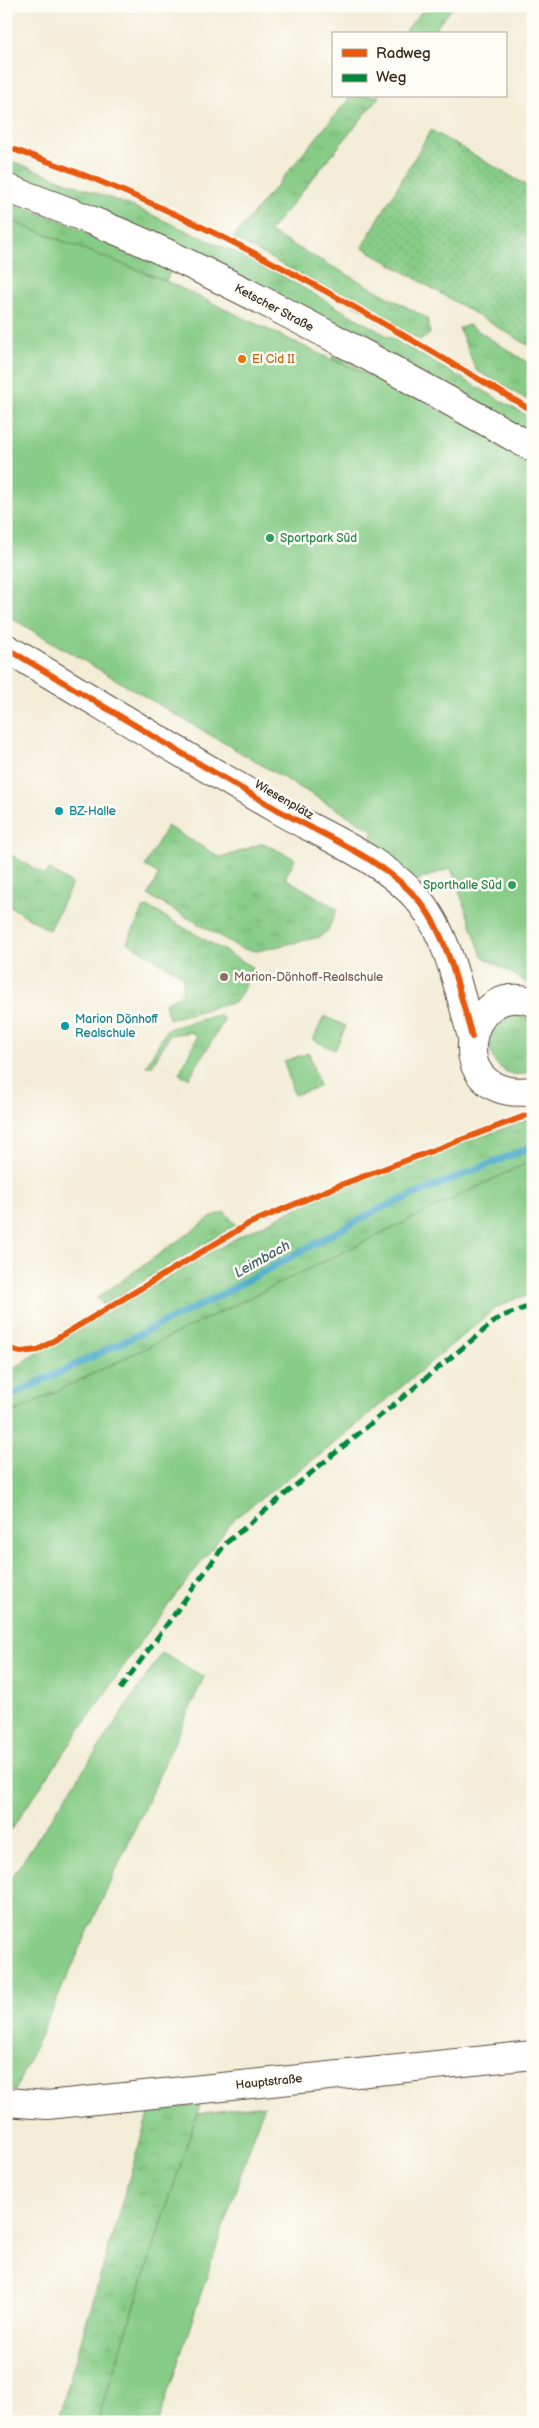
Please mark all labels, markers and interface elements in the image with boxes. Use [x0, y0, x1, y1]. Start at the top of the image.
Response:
legend [332, 32, 506, 98]
text: Radweg [376, 44, 431, 63]
text: Weg [376, 68, 406, 87]
street label: Ketscher Straße [232, 281, 316, 335]
place label: El Cid II [252, 352, 295, 367]
marker: El Cid II [236, 353, 248, 365]
place label: Sportpark Süd [280, 531, 357, 546]
marker: Sportpark Süd [264, 532, 276, 544]
street label: Wiesenplätz [252, 777, 317, 823]
place label: BZ-Halle [69, 804, 116, 819]
marker: BZ-Halle [53, 805, 65, 817]
place label: Sporthalle Süd [423, 878, 502, 893]
marker: Sporthalle Süd [506, 879, 518, 891]
place label: Marion-Dönhoff-Realschule [234, 970, 383, 985]
marker: Marion-Dönhoff-Realschule [218, 971, 230, 983]
place label: Marion Dönhoff Realschule [75, 1012, 159, 1041]
marker: Marion Dönhoff Realschule [59, 1020, 71, 1032]
water label: Leimbach [231, 1237, 293, 1281]
street label: Hauptstraße [235, 2071, 303, 2093]

